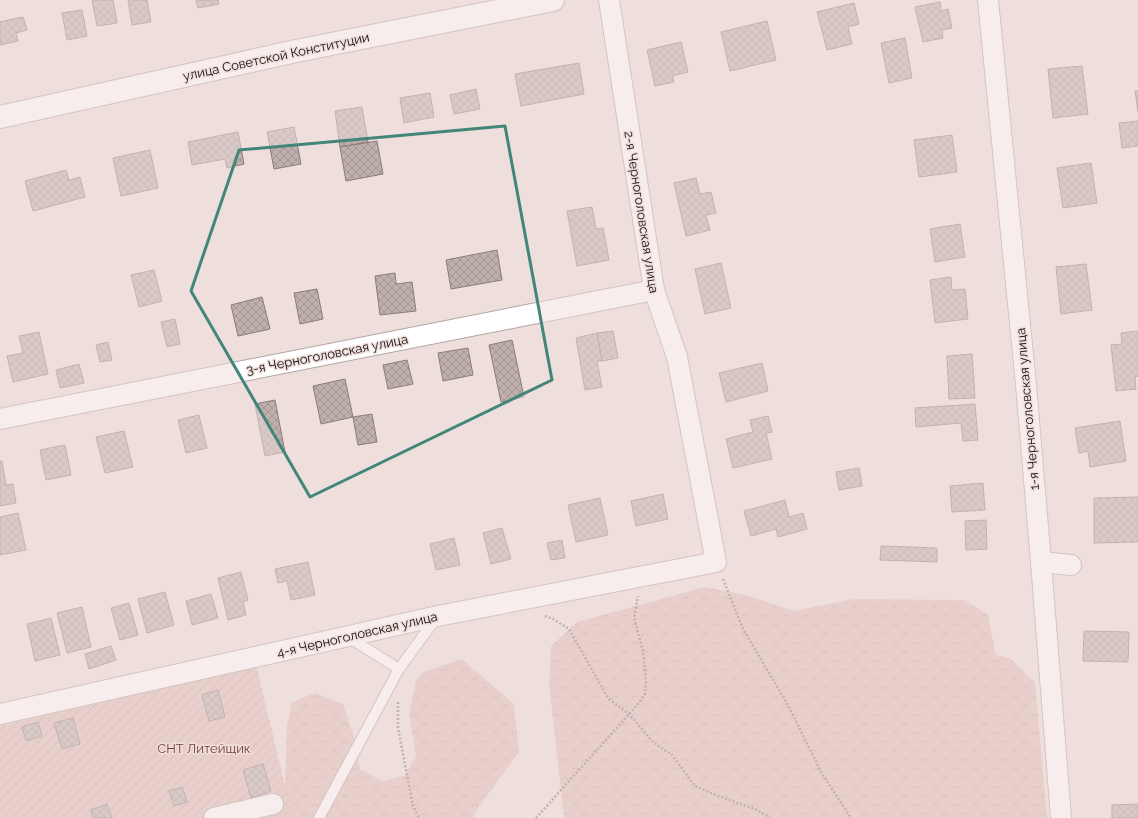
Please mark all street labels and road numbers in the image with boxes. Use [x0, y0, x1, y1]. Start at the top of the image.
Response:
street label: улица Советской Конституции [181, 29, 371, 84]
street label: 2-я Черноголовская улица [621, 130, 662, 294]
street label: 1-я Черноголовская улица [1013, 327, 1042, 491]
street label: 3-я Черноголовская улица [245, 331, 409, 378]
street label: 4-я Черноголовская улица [275, 609, 439, 660]

